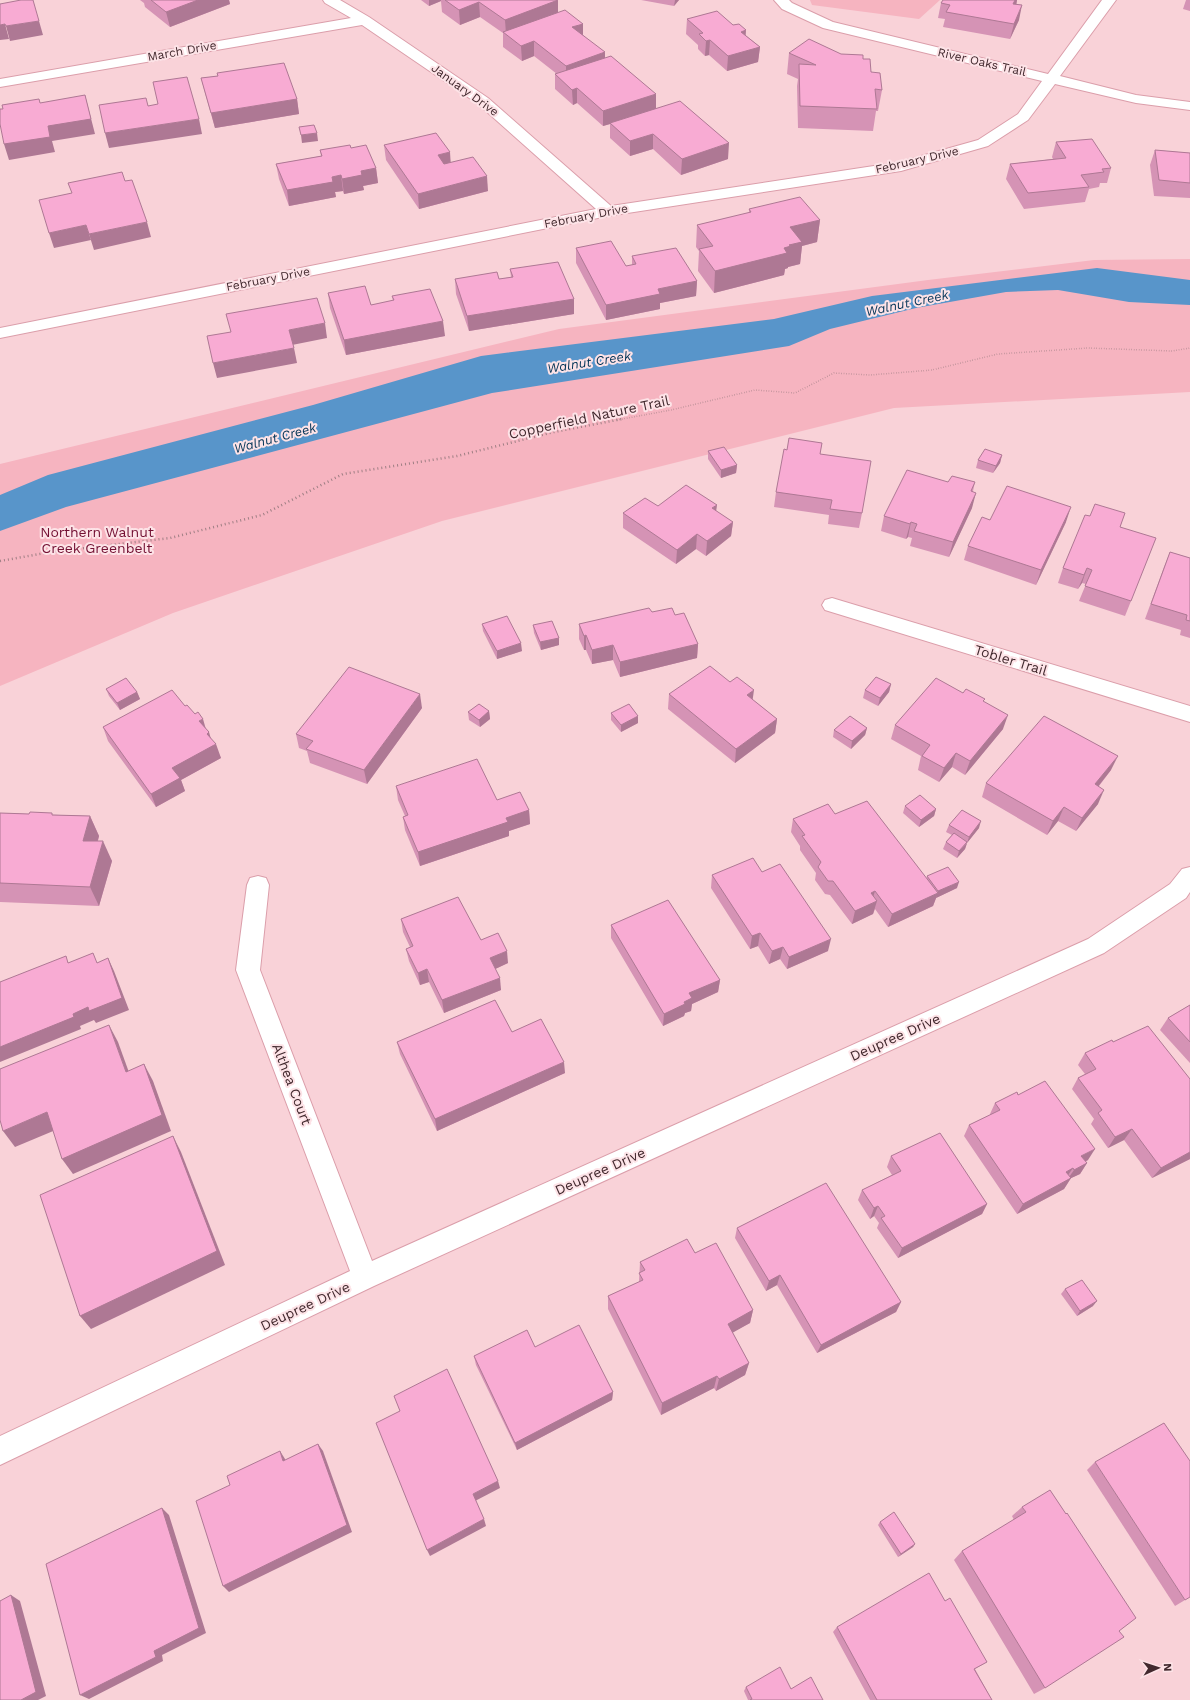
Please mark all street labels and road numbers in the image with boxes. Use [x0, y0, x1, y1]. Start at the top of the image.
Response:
street label: March Drive [146, 38, 218, 64]
street label: River Oaks Trail [936, 45, 1028, 79]
street label: January Drive [429, 61, 501, 119]
street label: February Drive [874, 144, 960, 176]
street label: February Drive [543, 201, 629, 231]
street label: February Drive [225, 264, 311, 294]
street label: Copperfield Nature Trail [507, 392, 671, 442]
street label: Tobler Trail [973, 641, 1050, 679]
street label: Deupree Drive [848, 1010, 942, 1064]
street label: Althea Court [269, 1041, 315, 1127]
street label: Deupree Drive [553, 1144, 647, 1198]
street label: Deupree Drive [258, 1278, 352, 1334]

